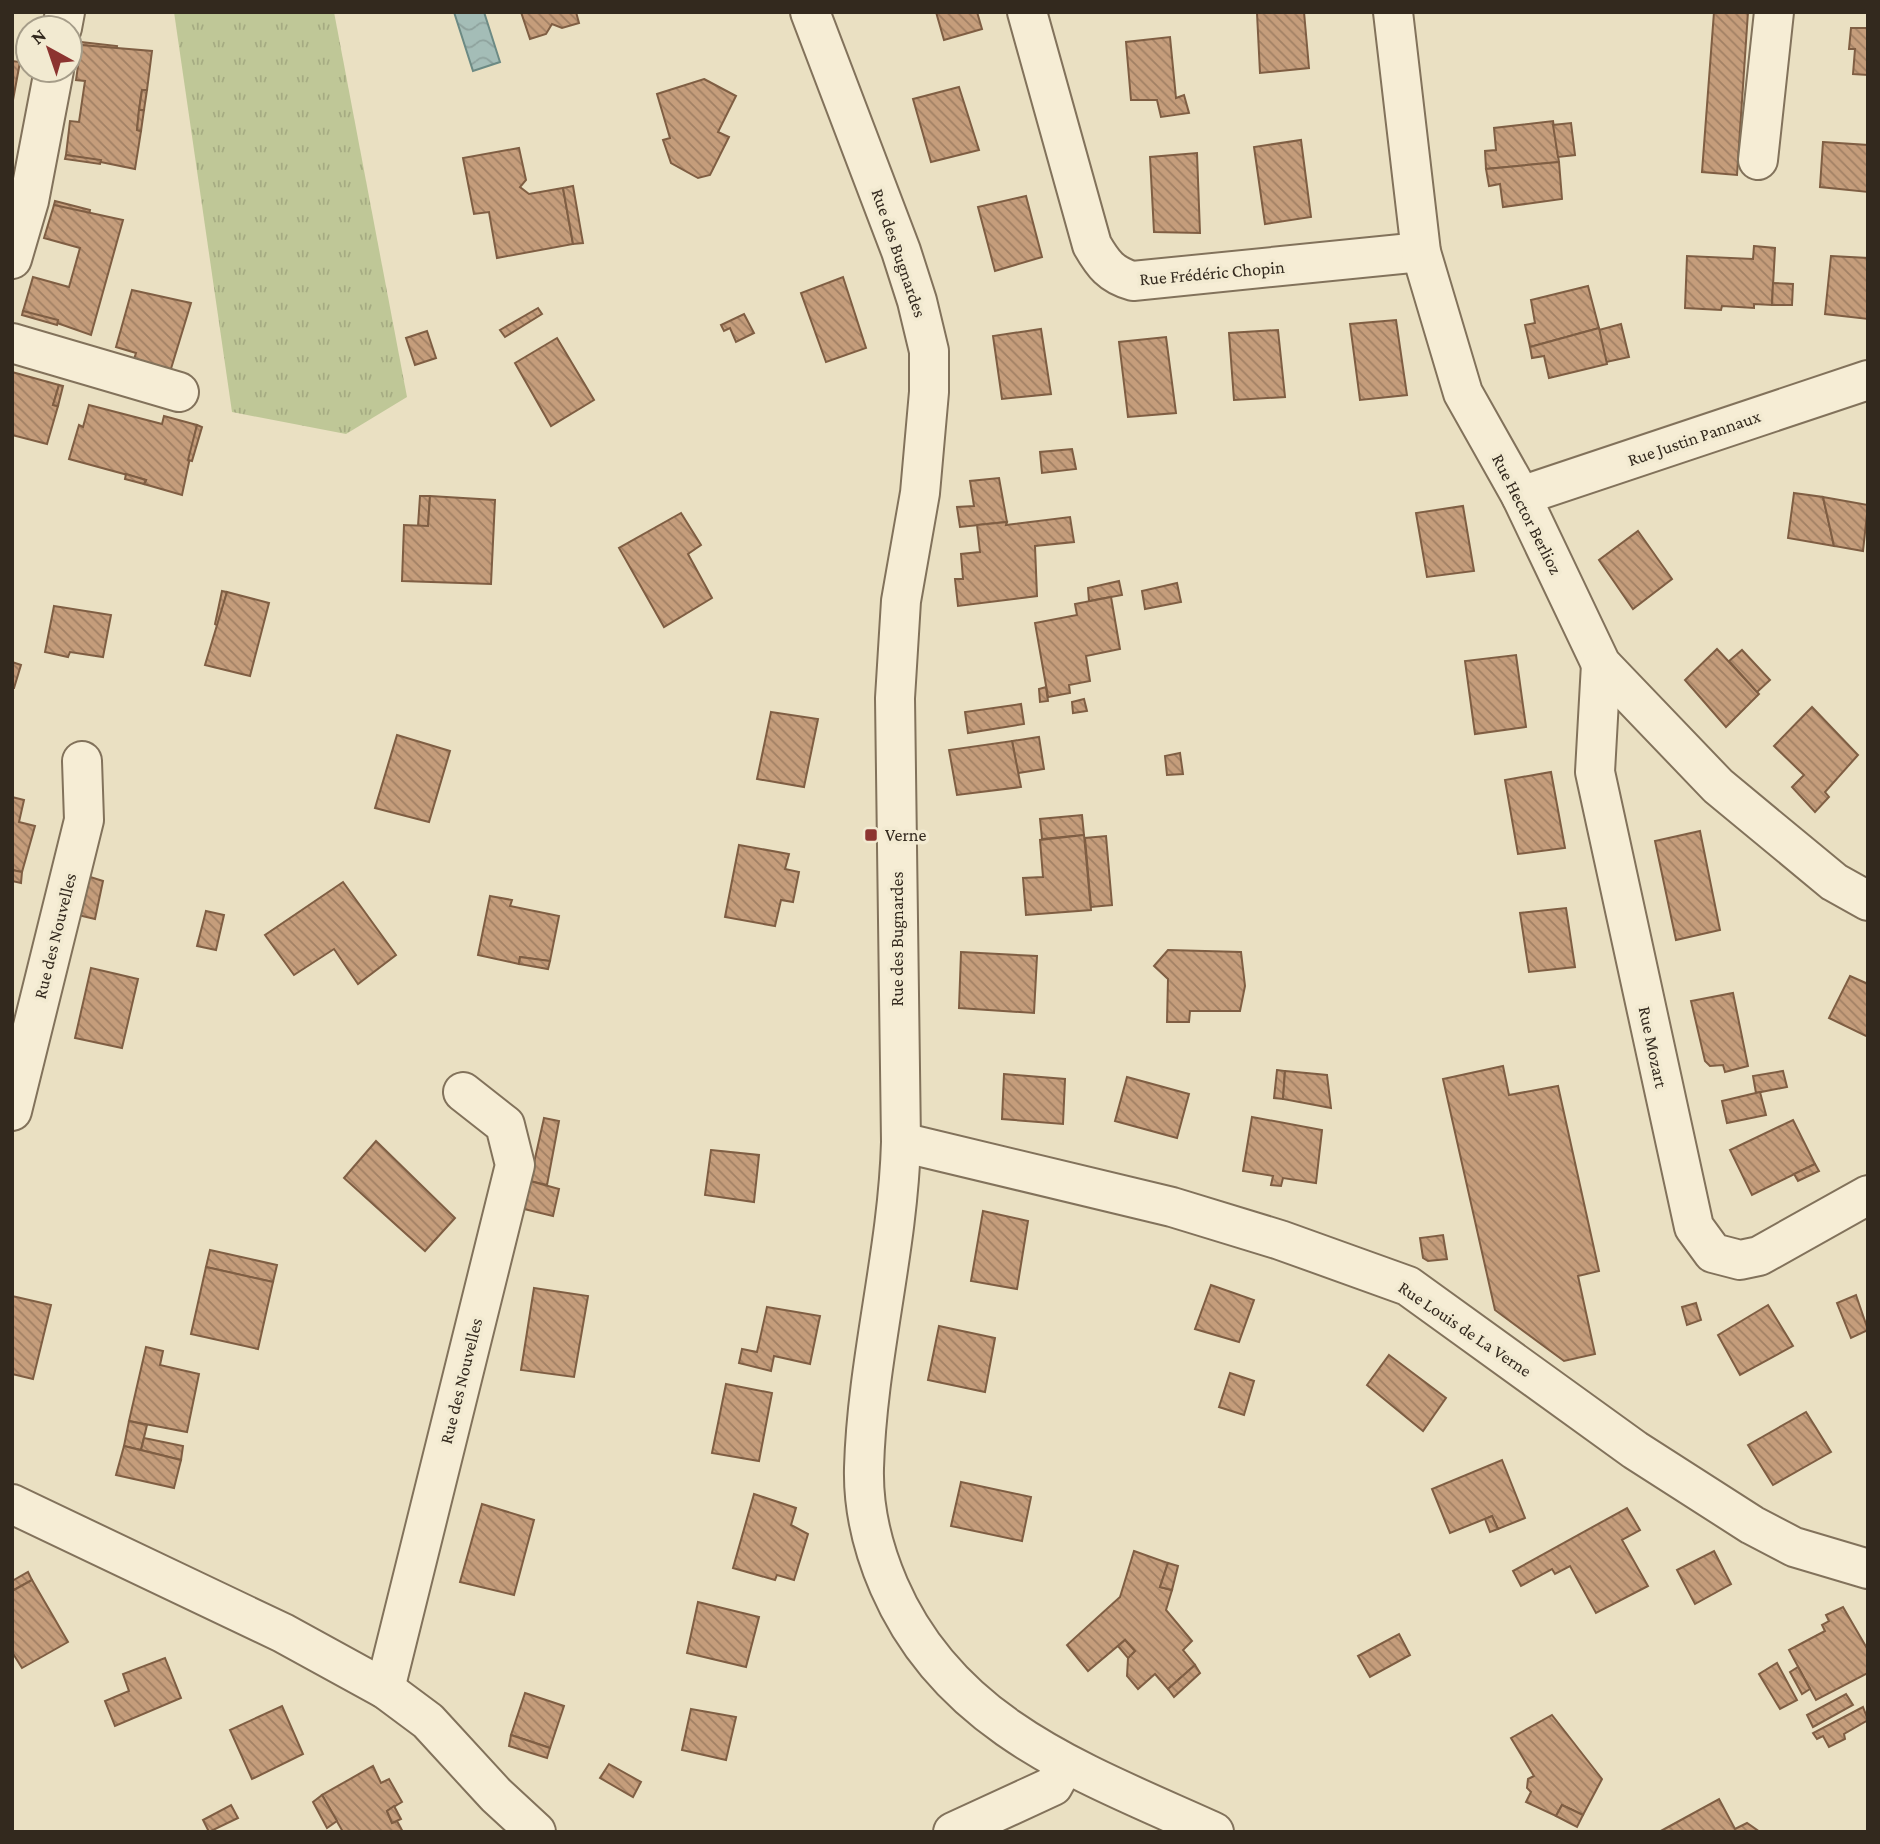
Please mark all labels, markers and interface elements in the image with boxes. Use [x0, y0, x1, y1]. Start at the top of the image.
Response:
north arrow [14, 14, 84, 84]
text: N [27, 24, 50, 49]
street label: Rue des Bugnardes [868, 186, 930, 320]
street label: Rue Frédéric Chopin [1139, 257, 1286, 289]
street label: Rue Justin Pannaux [1625, 406, 1764, 470]
street label: Rue Hector Berlioz [1488, 450, 1566, 578]
place label: Verne [885, 825, 926, 845]
marker: Verne [863, 827, 879, 843]
street label: Rue des Nouvelles [30, 871, 80, 1001]
street label: Rue des Bugnardes [887, 872, 907, 1006]
street label: Rue Mozart [1635, 1004, 1672, 1091]
street label: Rue Louis de La Verne [1395, 1277, 1535, 1381]
street label: Rue des Nouvelles [436, 1316, 486, 1446]

